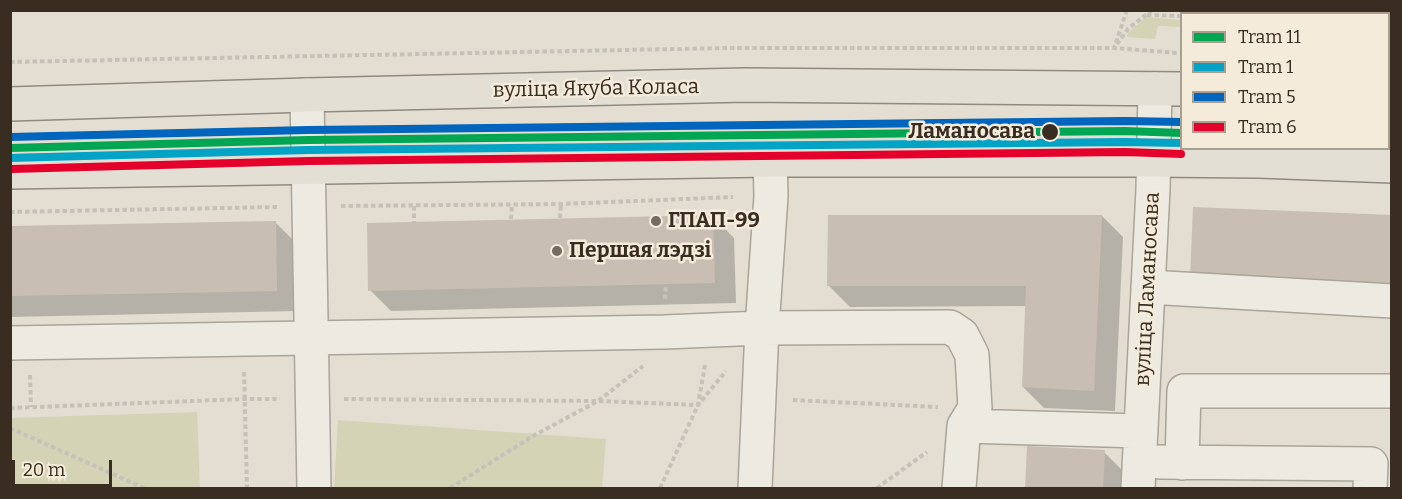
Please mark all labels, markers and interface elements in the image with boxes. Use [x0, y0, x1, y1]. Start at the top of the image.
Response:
legend [1180, 12, 1390, 150]
text: Tram 11 [1238, 26, 1301, 48]
text: Tram 1 [1238, 56, 1293, 78]
street label: вуліца Якуба Коласа [493, 75, 699, 103]
text: Tram 5 [1238, 86, 1296, 108]
text: Tram 6 [1238, 116, 1297, 138]
place label: Ламаносава [908, 119, 1035, 145]
marker: Ламаносава [1040, 122, 1060, 142]
street label: вуліца Ламаносава [1130, 191, 1166, 387]
place label: ГПАП-99 [668, 208, 760, 234]
marker: ГПАП-99 [649, 214, 663, 228]
place label: Першая лэдзі [569, 238, 711, 264]
marker: Першая лэдзі [550, 244, 564, 258]
scale bar [15, 448, 116, 486]
text: 20 m [23, 459, 65, 481]

